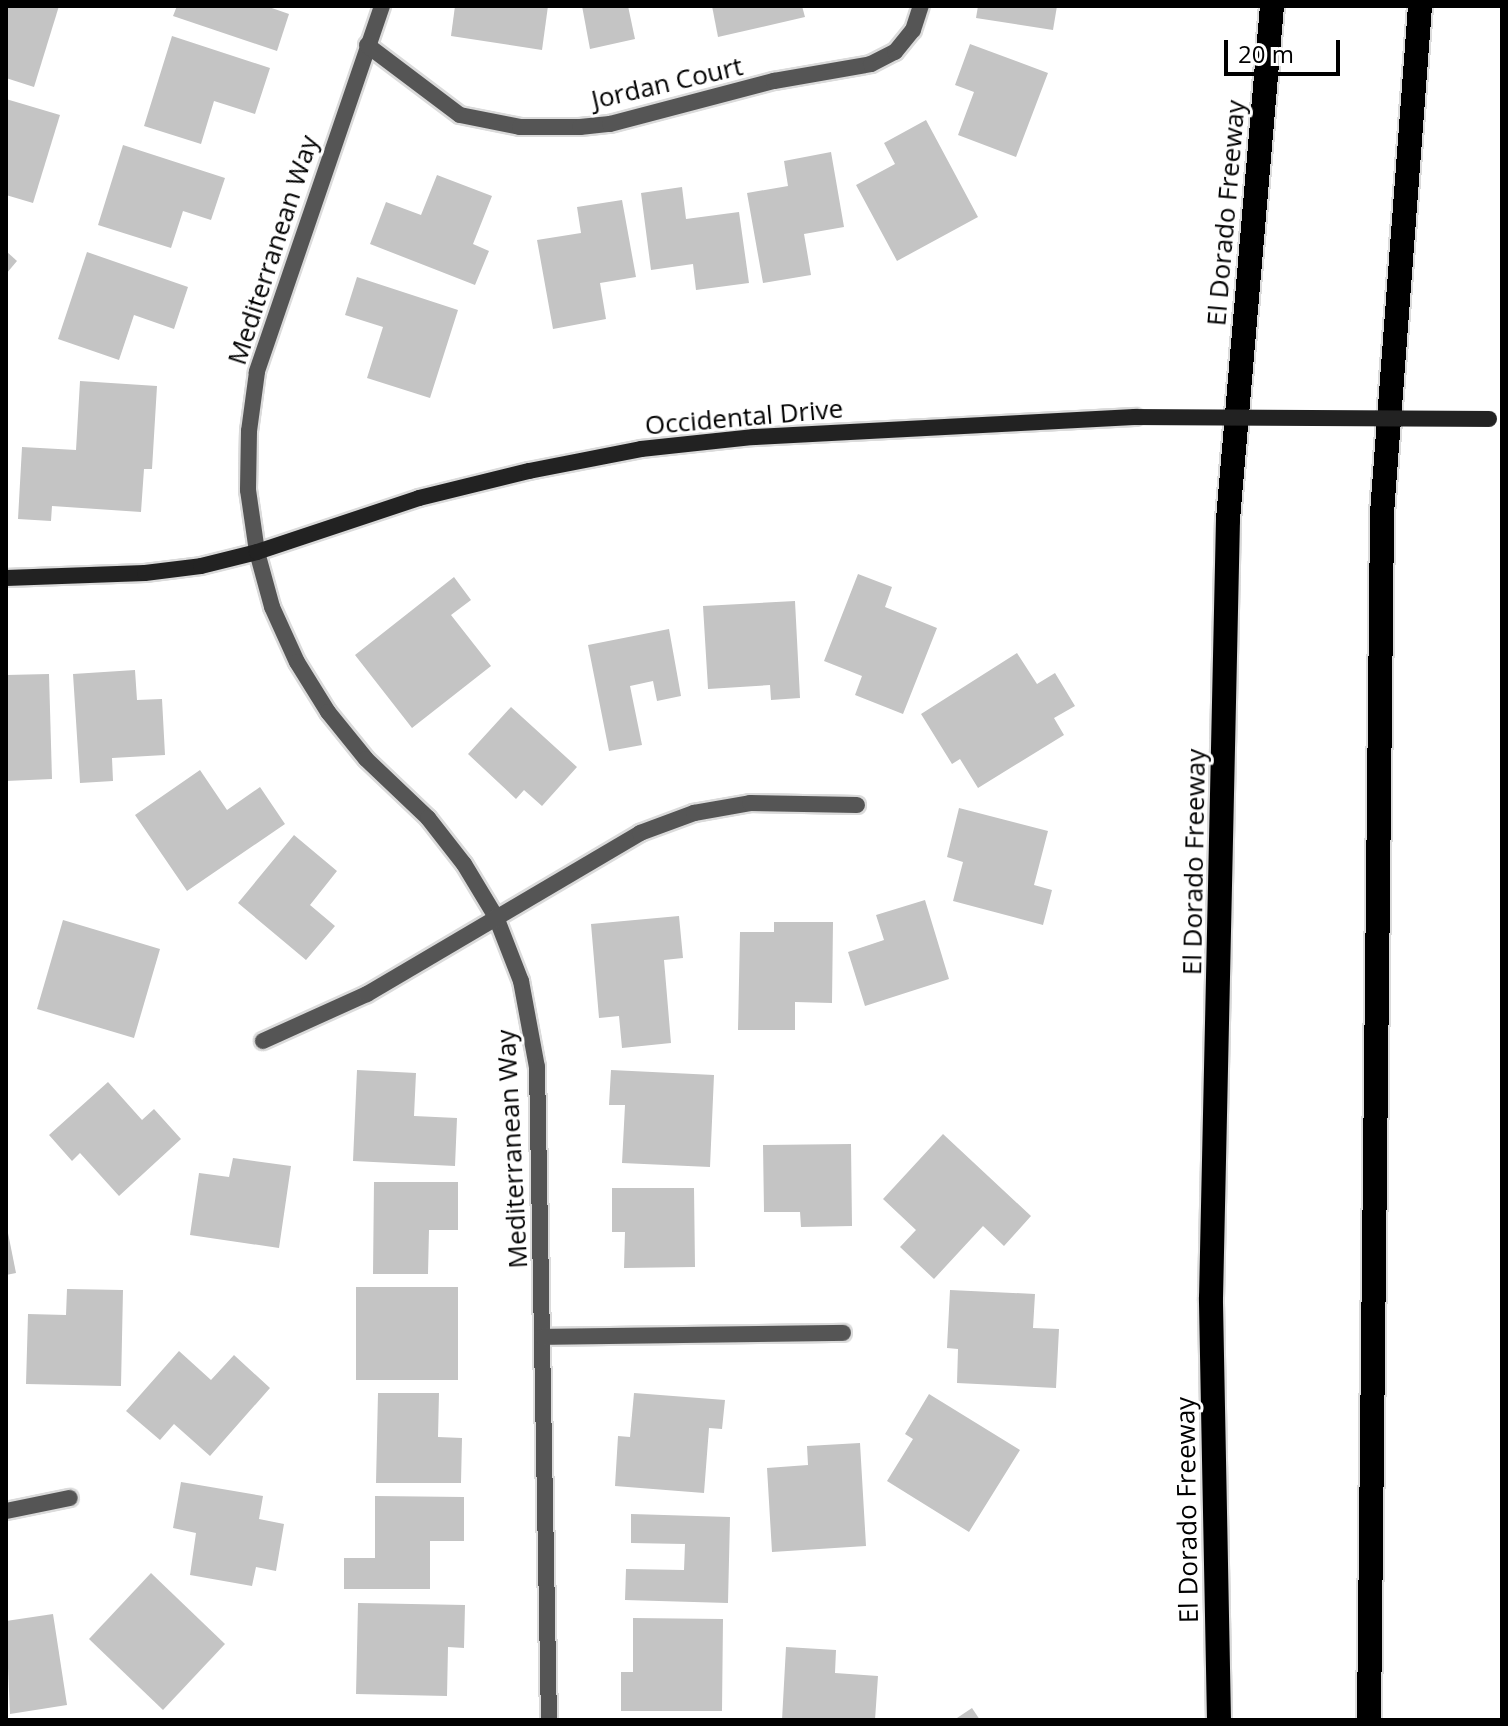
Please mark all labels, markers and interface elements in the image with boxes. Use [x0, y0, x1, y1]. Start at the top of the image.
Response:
scale bar [1228, 24, 1344, 74]
text: 20 m [1238, 37, 1294, 70]
street label: Jordan Court [588, 50, 746, 116]
street label: El Dorado Freeway [1201, 99, 1251, 327]
street label: Mediterranean Way [221, 131, 325, 369]
street label: Occidental Drive [644, 393, 844, 441]
street label: El Dorado Freeway [1176, 748, 1212, 976]
street label: Mediterranean Way [490, 1029, 534, 1269]
street label: El Dorado Freeway [1169, 1396, 1205, 1624]

